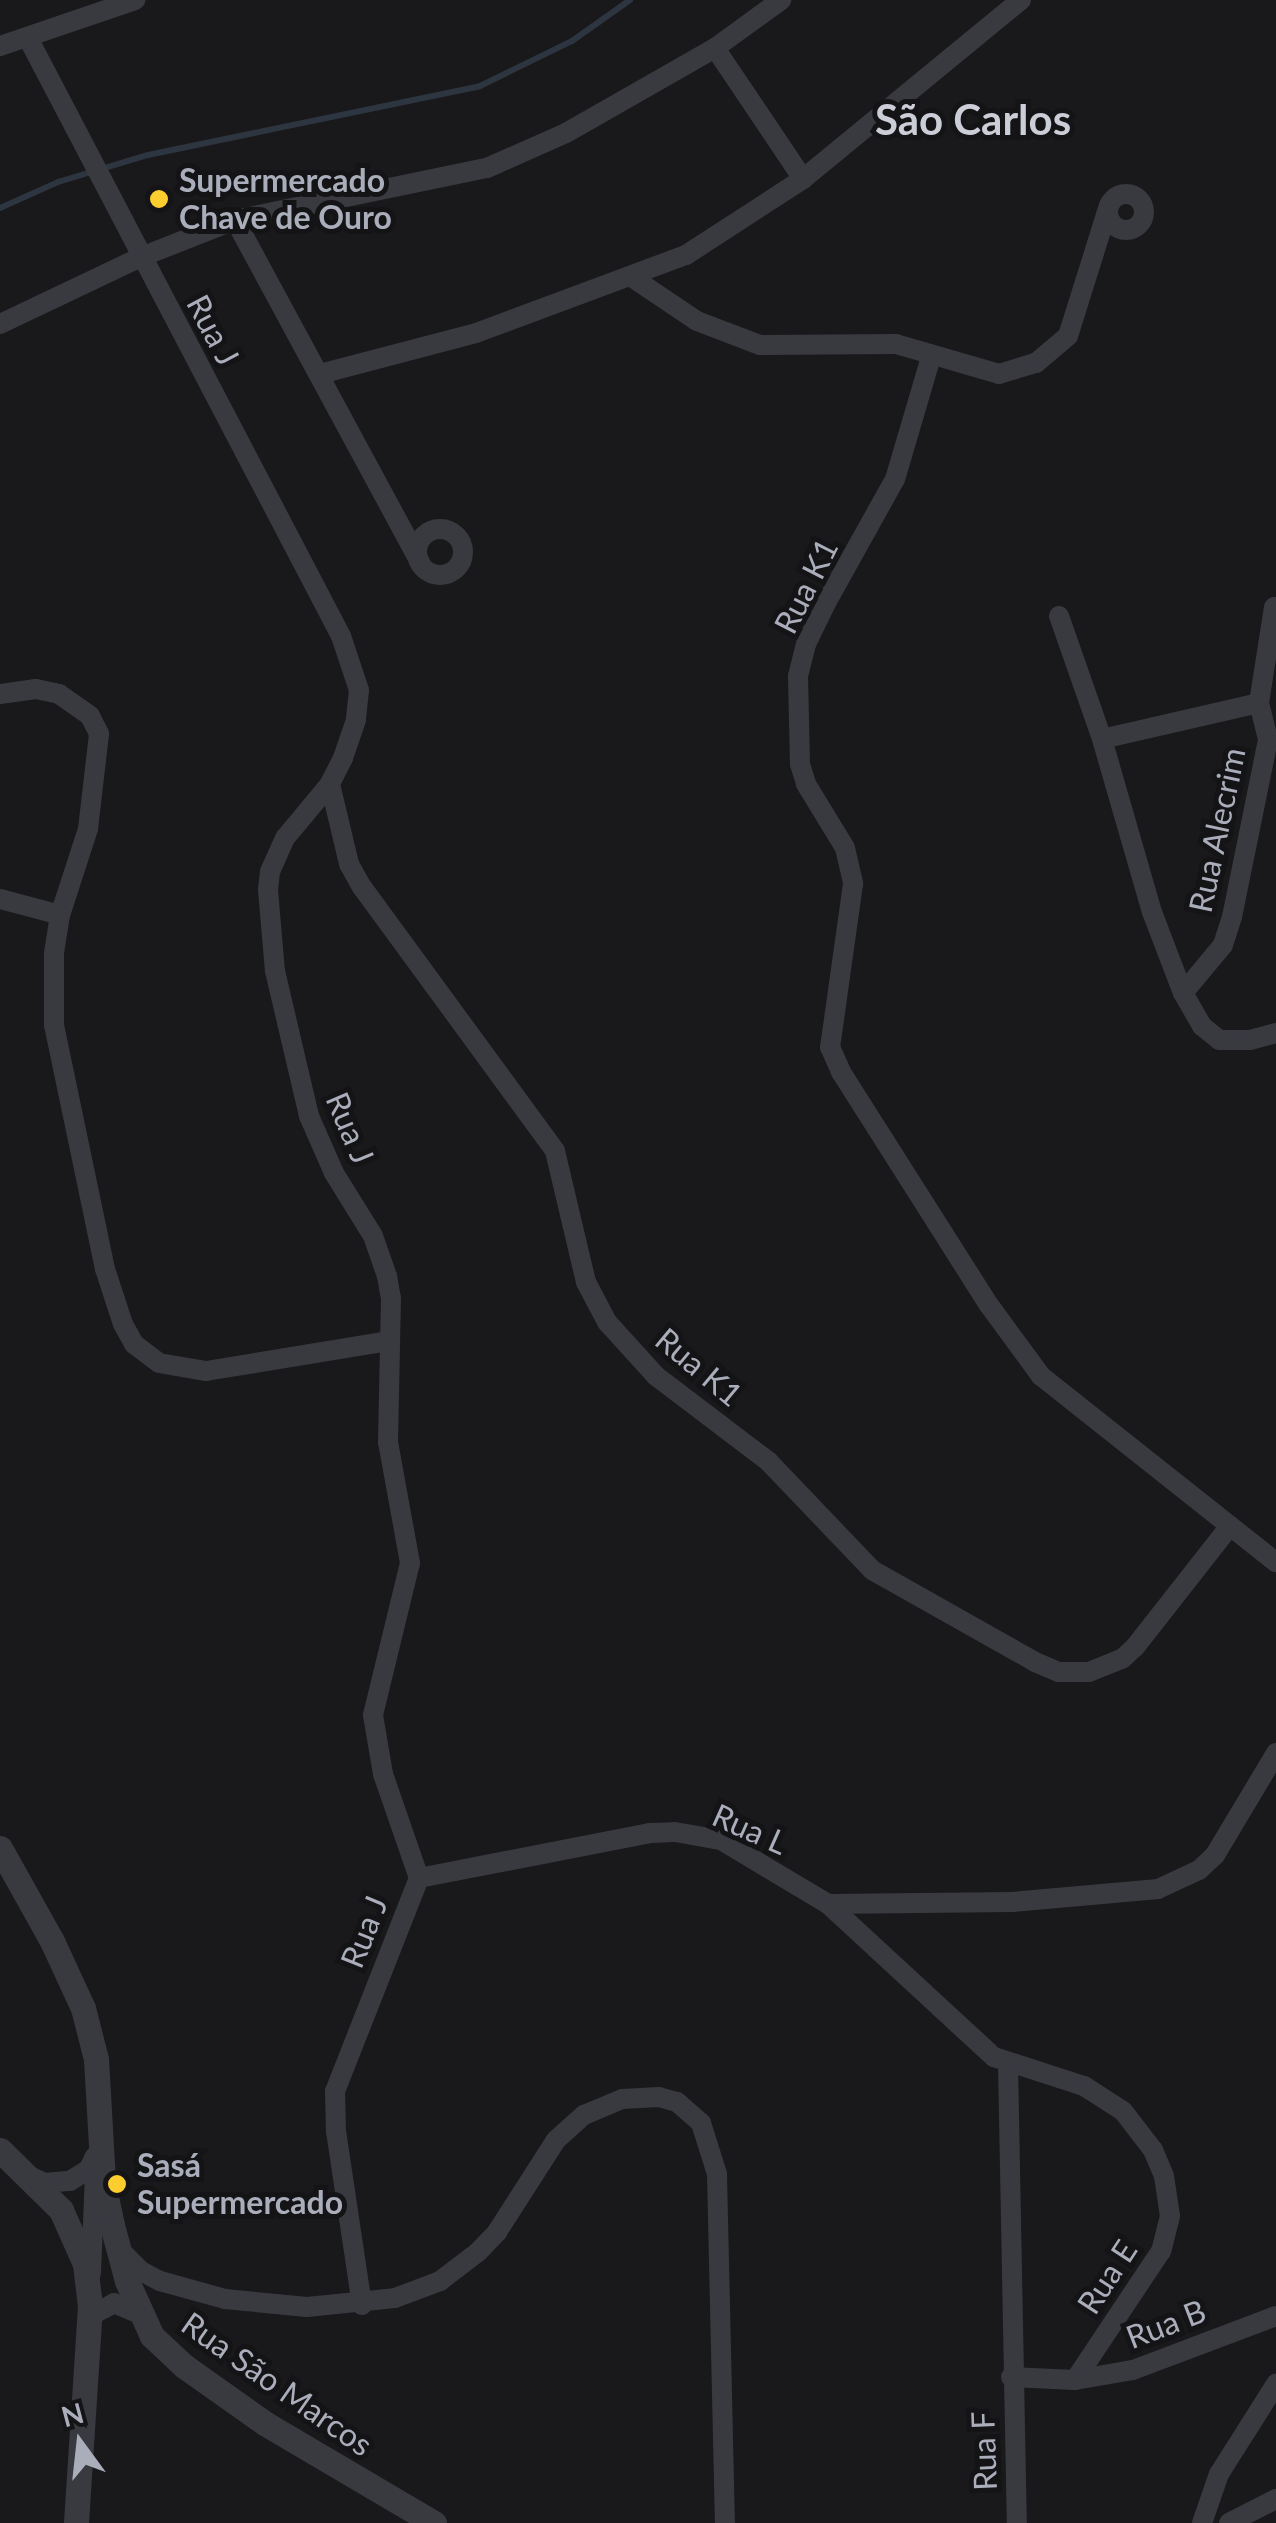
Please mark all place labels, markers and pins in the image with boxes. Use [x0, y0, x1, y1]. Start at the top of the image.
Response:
place label: Supermercado Chave de Ouro [179, 162, 392, 237]
marker: Supermercado Chave de Ouro [148, 188, 170, 210]
place label: Sasá Supermercado [137, 2147, 343, 2222]
marker: Sasá Supermercado [106, 2173, 128, 2195]

